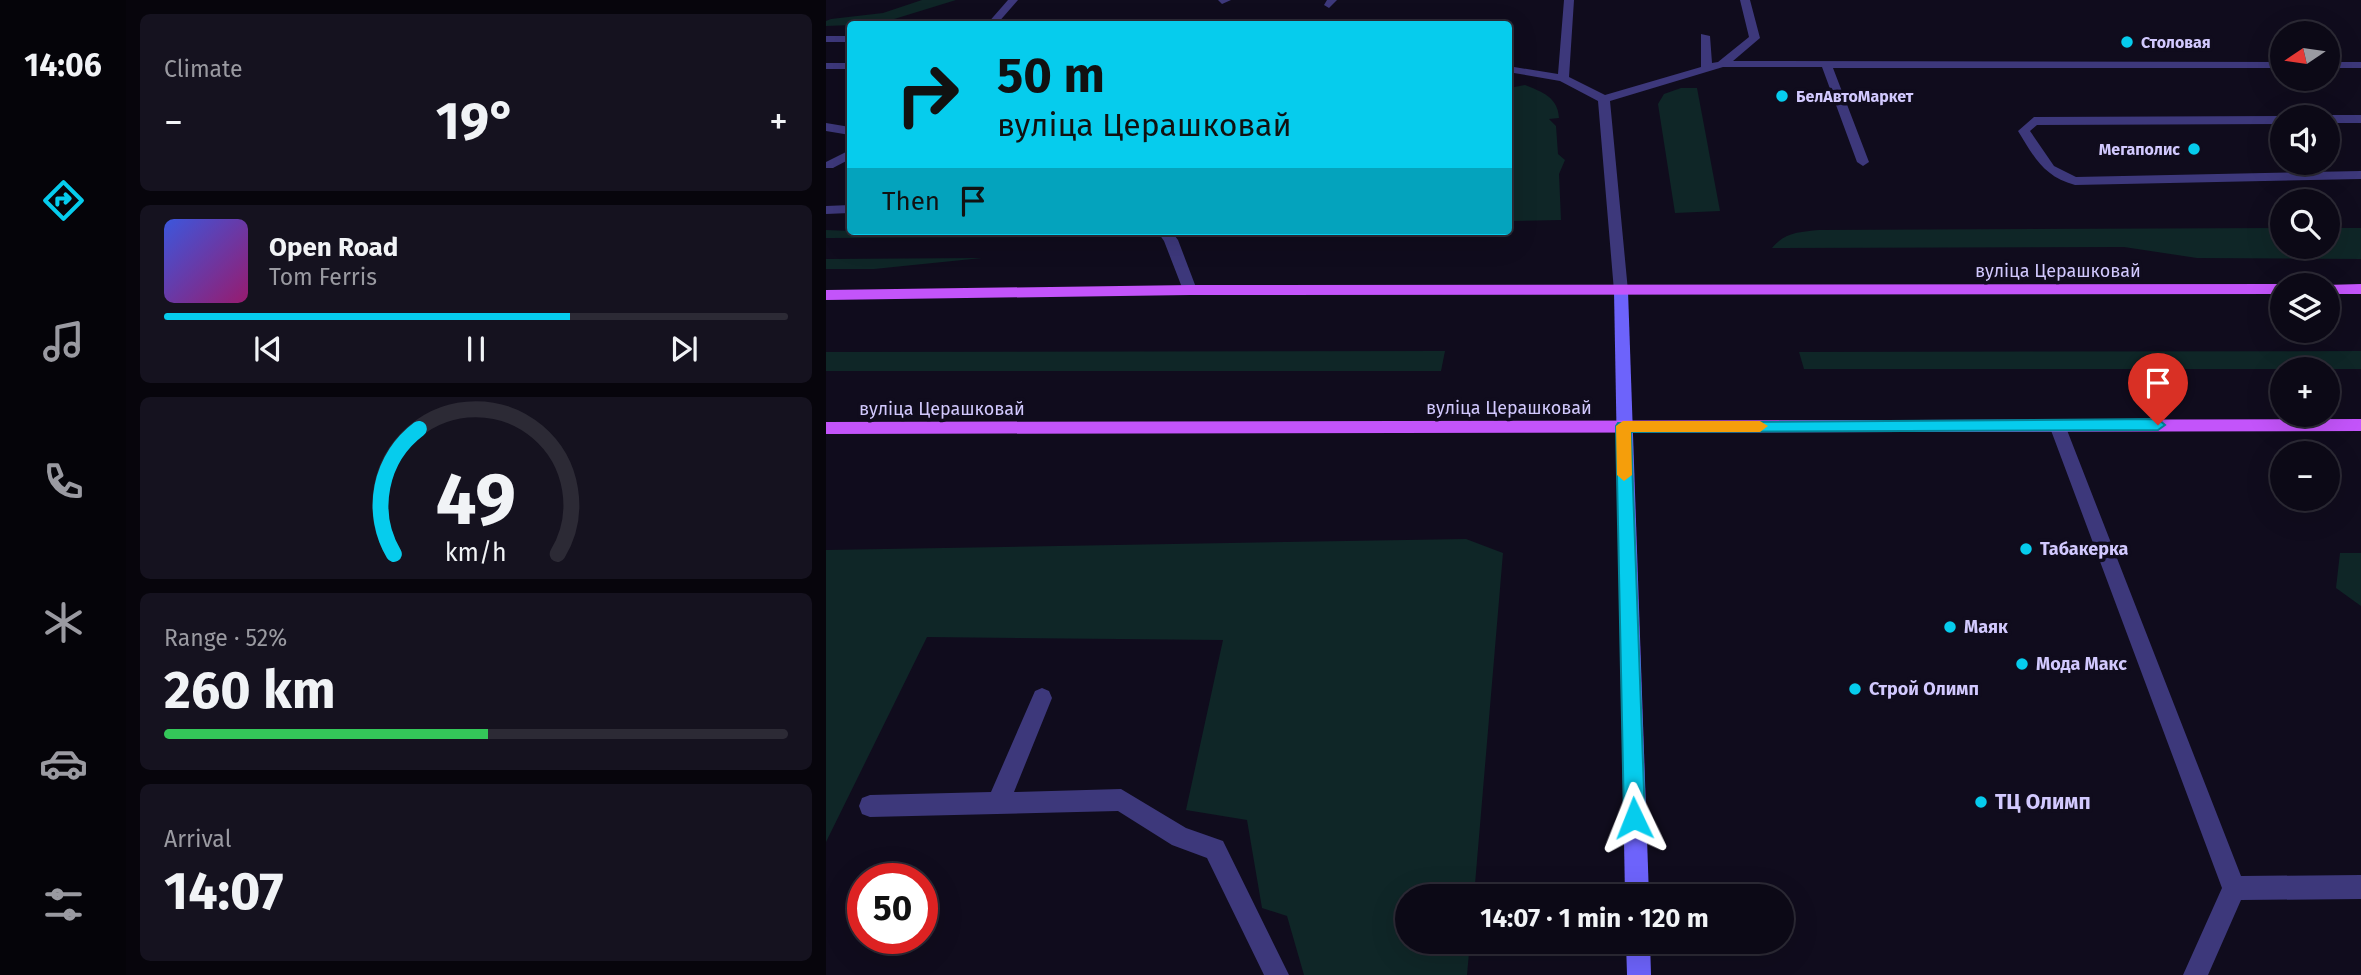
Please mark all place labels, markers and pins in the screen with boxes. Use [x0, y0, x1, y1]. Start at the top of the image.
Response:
place label: Столовая [2141, 33, 2211, 52]
marker: Столовая [2119, 34, 2135, 50]
place label: БелАвтоМаркет [1796, 87, 1914, 106]
marker: БелАвтоМаркет [1774, 88, 1790, 104]
place label: Мегаполис [2099, 140, 2180, 159]
marker: Мегаполис [2186, 141, 2202, 157]
pin [2128, 353, 2188, 425]
place label: Табакерка [2040, 538, 2129, 560]
marker: Табакерка [2018, 541, 2034, 557]
place label: Маяк [1964, 616, 2008, 638]
marker: Маяк [1942, 619, 1958, 635]
place label: Мода Макс [2036, 653, 2127, 675]
marker: Мода Макс [2014, 656, 2030, 672]
place label: Строй Олимп [1869, 678, 1979, 700]
marker: Строй Олимп [1847, 681, 1863, 697]
place label: ТЦ Олимп [1995, 789, 2091, 815]
marker: ТЦ Олимп [1973, 794, 1989, 810]

